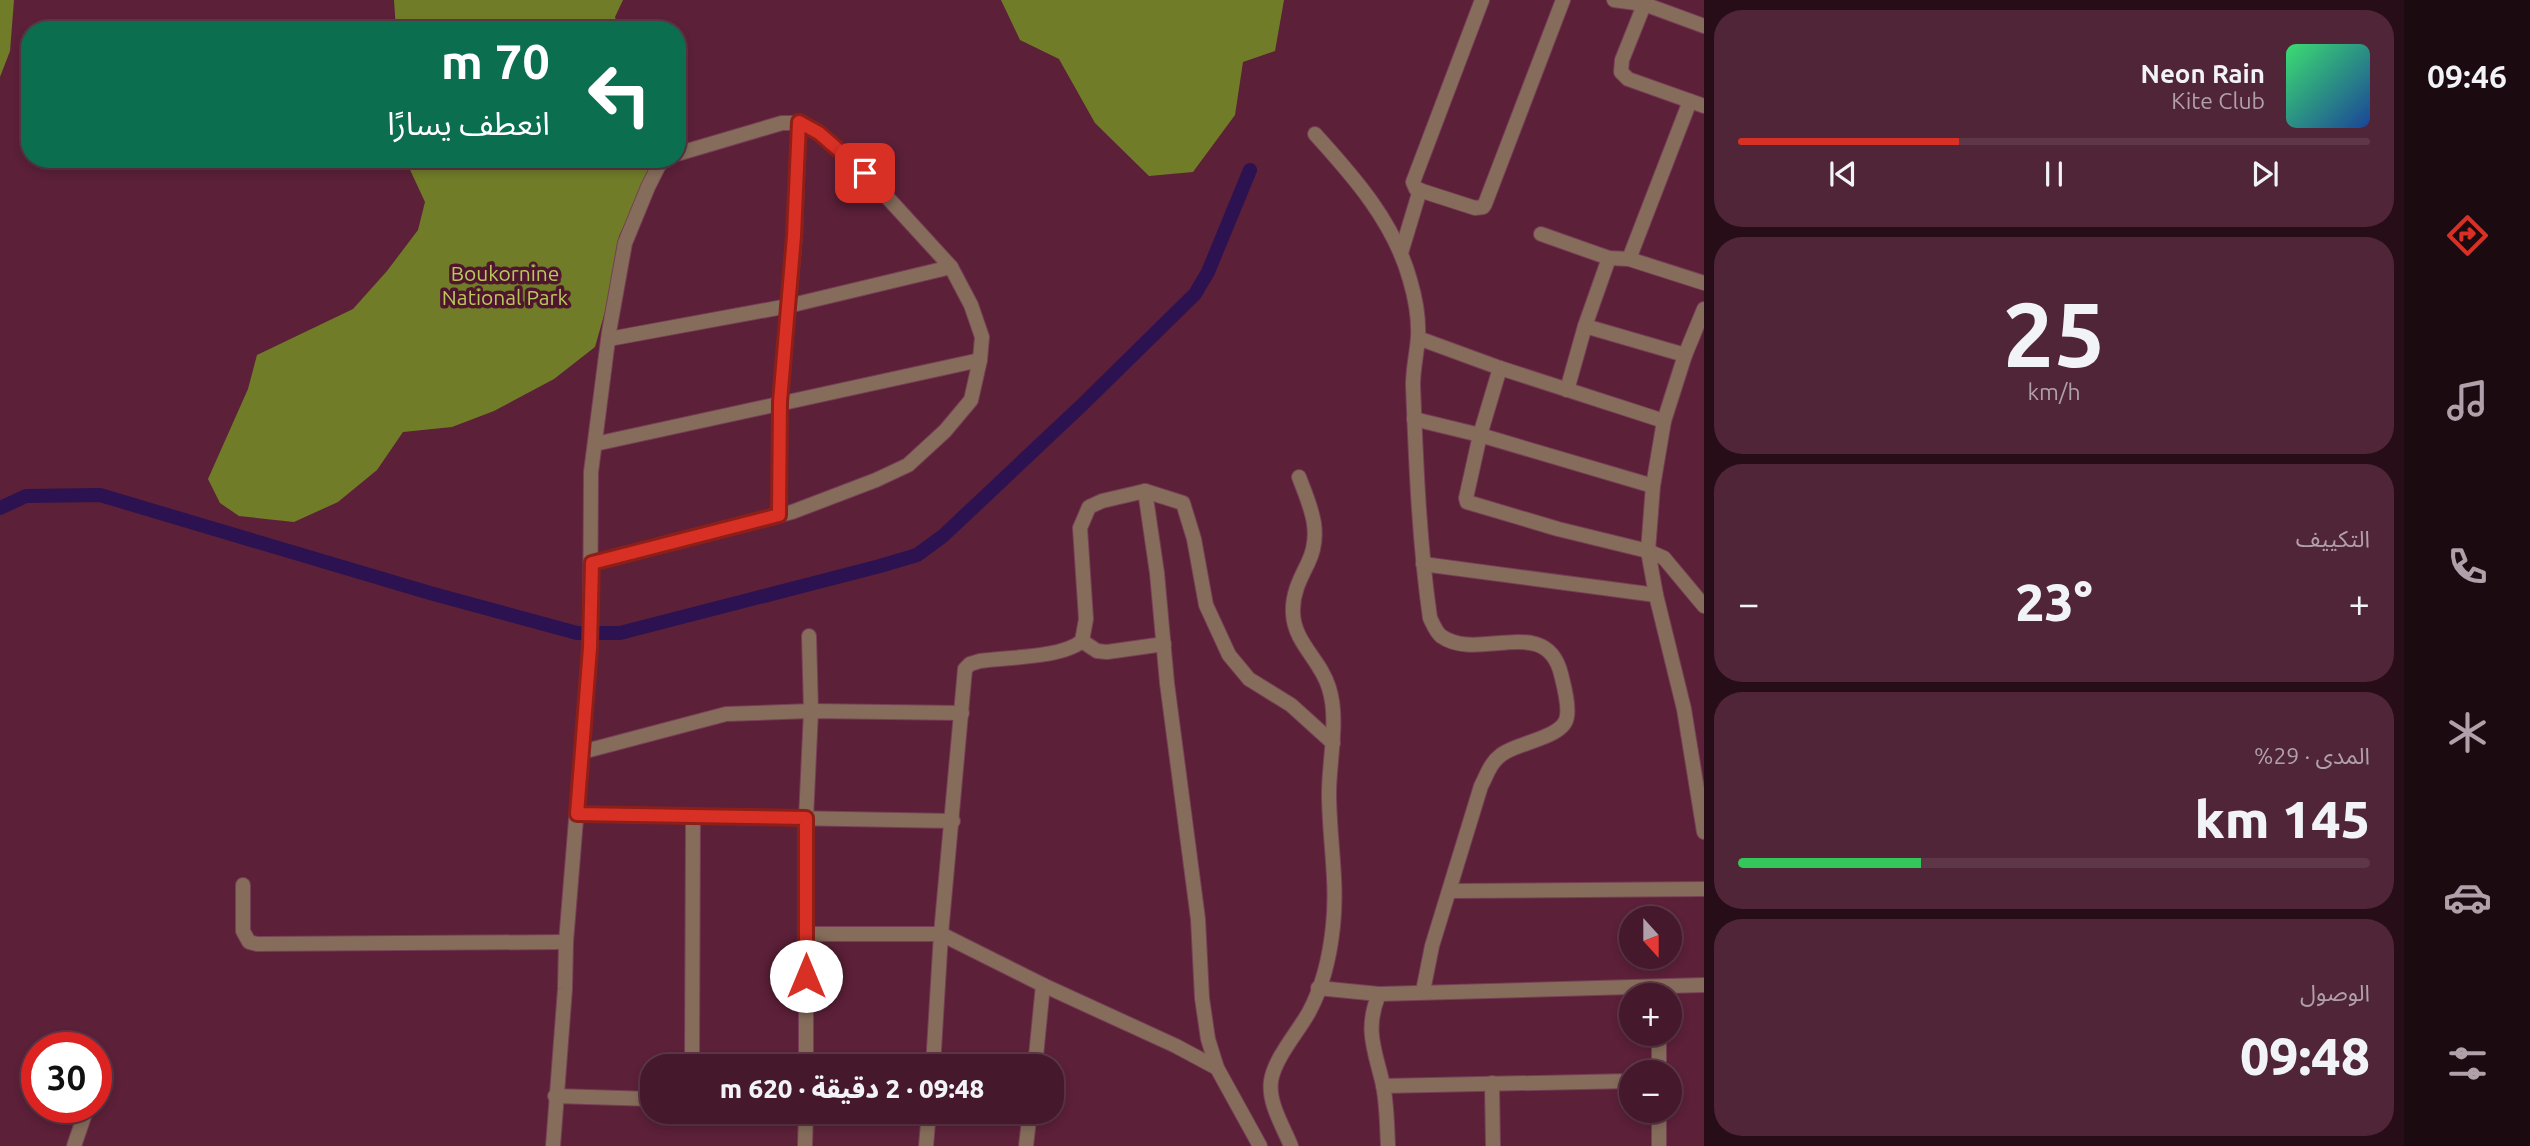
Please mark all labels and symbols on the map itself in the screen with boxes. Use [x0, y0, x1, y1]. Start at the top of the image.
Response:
pin [835, 143, 895, 203]
park label: Boukornine National Park [442, 261, 569, 309]
north arrow [1619, 906, 1682, 970]
position arrow [769, 939, 843, 1013]
speed limit sign: 30 [21, 1032, 112, 1123]

